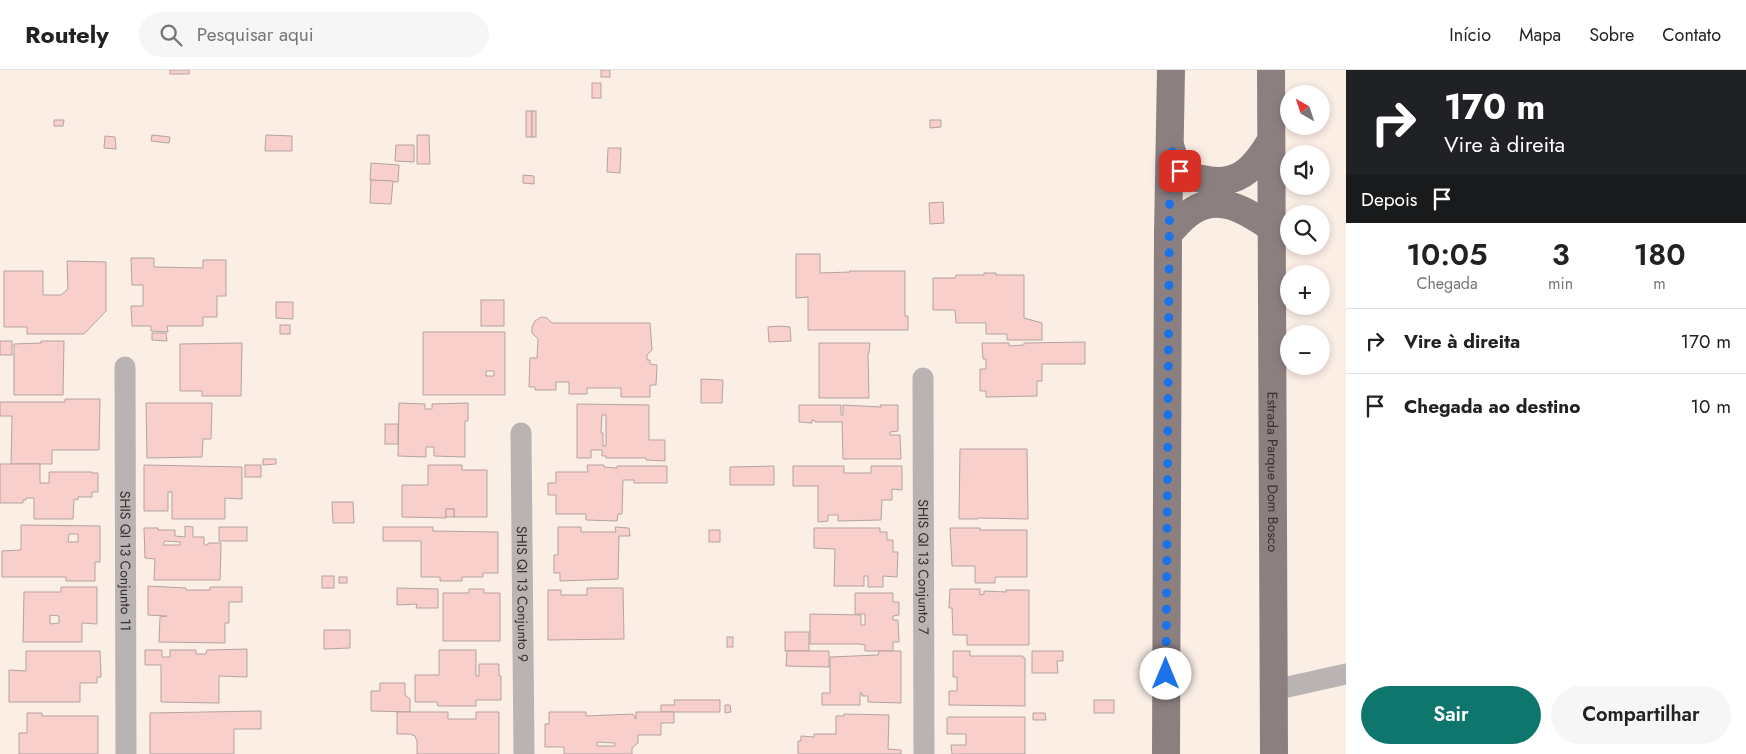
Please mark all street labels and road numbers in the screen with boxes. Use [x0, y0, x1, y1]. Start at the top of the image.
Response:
street label: Estrada Parque Dom Bosco [1262, 392, 1283, 553]
street label: SHIS QI 13 Conjunto 11 [115, 491, 136, 631]
street label: SHIS QI 13 Conjunto 7 [913, 499, 934, 635]
street label: SHIS QI 13 Conjunto 9 [512, 526, 533, 662]

